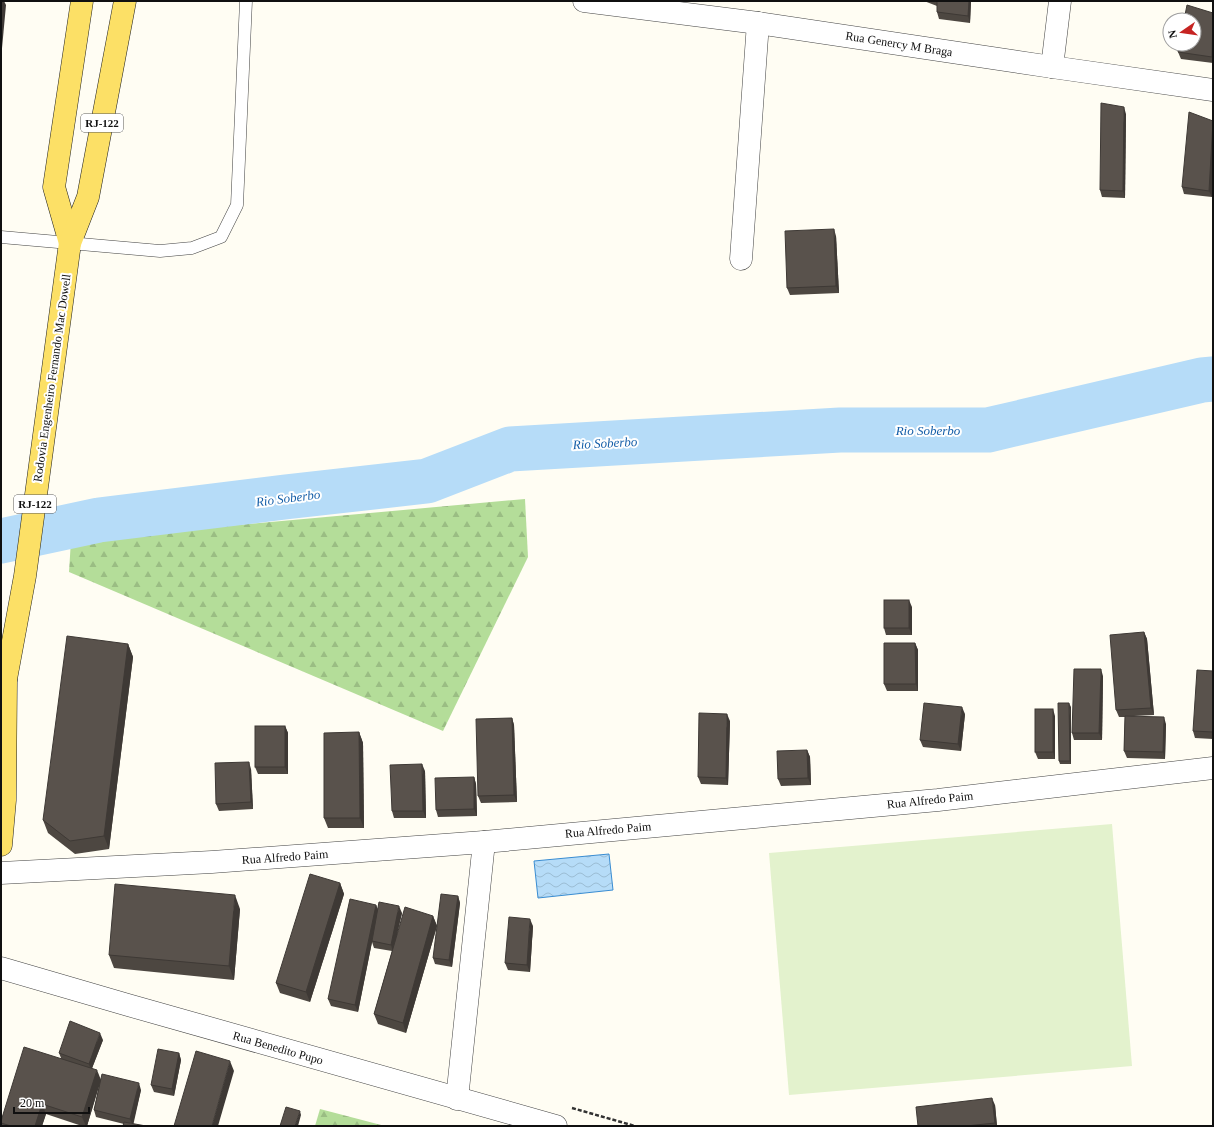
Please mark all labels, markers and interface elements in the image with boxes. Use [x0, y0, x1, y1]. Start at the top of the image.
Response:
north arrow [1162, 12, 1202, 52]
street label: Rua Genercy M Braga [844, 29, 954, 59]
text: N [1166, 29, 1179, 39]
road number: RJ-122 [81, 114, 123, 132]
street label: Rodovia Engenheiro Fernando Mac Dowell [30, 272, 74, 483]
water label: Rio Soberbo [895, 423, 961, 438]
water label: Rio Soberbo [571, 434, 638, 452]
water label: Rio Soberbo [254, 487, 321, 510]
road number: RJ-122 [14, 495, 56, 513]
street label: Rua Alfredo Paim [886, 788, 974, 811]
street label: Rua Alfredo Paim [564, 819, 652, 841]
street label: Rua Alfredo Paim [241, 847, 329, 867]
street label: Rua Benedito Pupo [231, 1028, 325, 1068]
scale bar [14, 1089, 89, 1115]
text: 20 m [20, 1096, 45, 1110]

